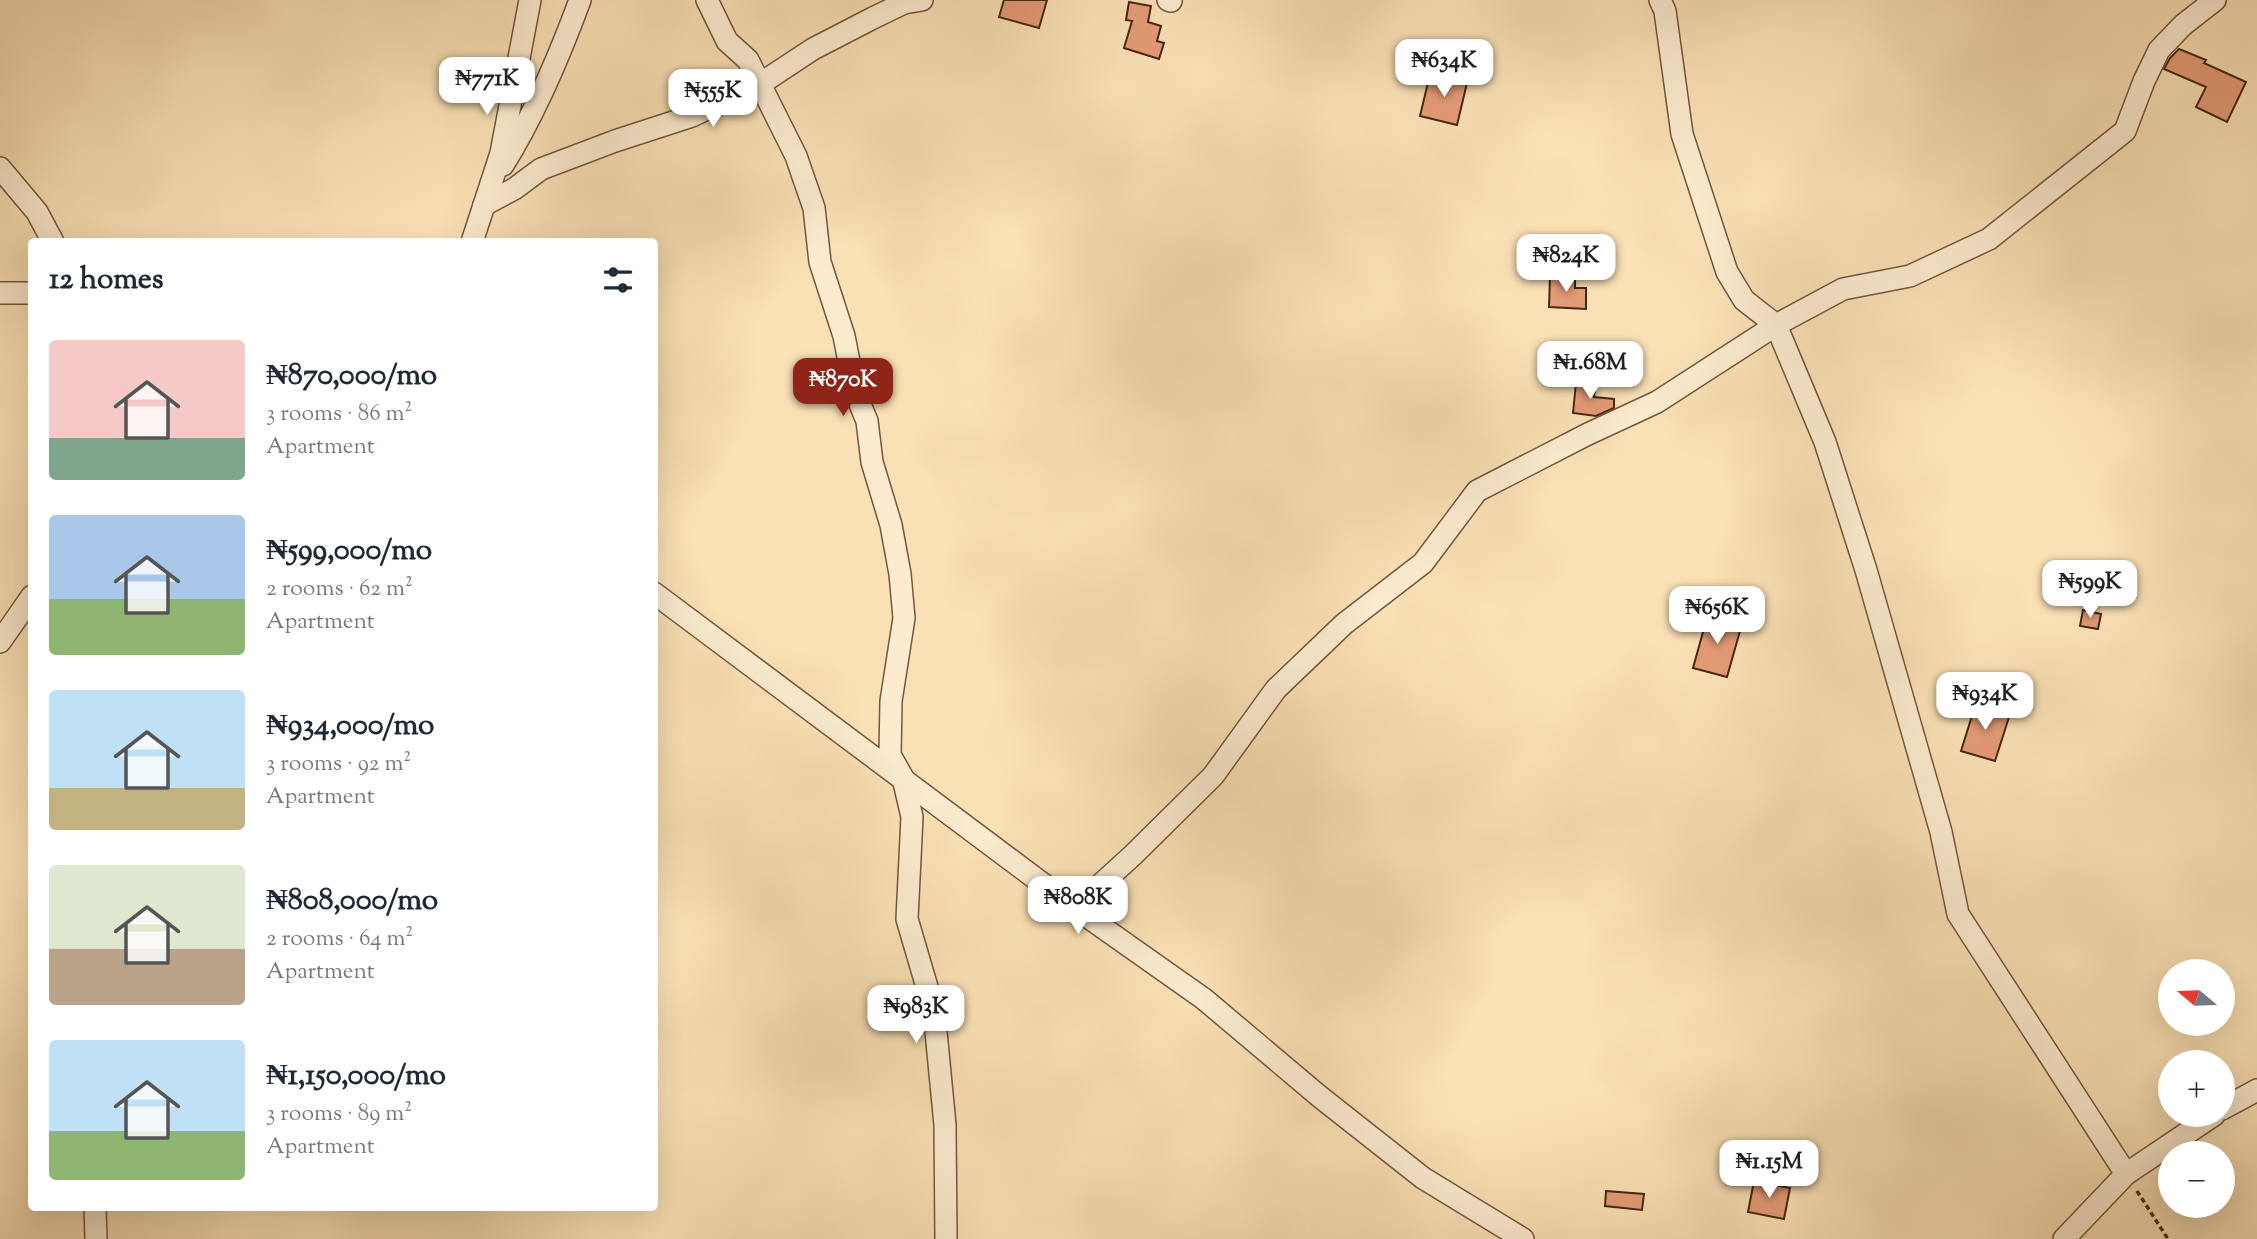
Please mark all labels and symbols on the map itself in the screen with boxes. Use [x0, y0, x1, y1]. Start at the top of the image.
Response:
pin: ₦634K [1395, 40, 1493, 99]
pin: ₦771K [438, 58, 536, 117]
pin: ₦555K [664, 69, 762, 129]
pin: ₦824K [1517, 234, 1615, 294]
pin: ₦1.68M [1533, 342, 1647, 401]
pin: ₦870K [794, 358, 892, 418]
pin: ₦599K [2041, 560, 2139, 620]
pin: ₦656K [1668, 586, 1766, 646]
pin: ₦934K [1936, 672, 2034, 732]
pin: ₦808K [1029, 876, 1127, 936]
north arrow [2158, 959, 2235, 1036]
pin: ₦983K [867, 986, 965, 1045]
pin: ₦1.15M [1712, 1140, 1826, 1200]

